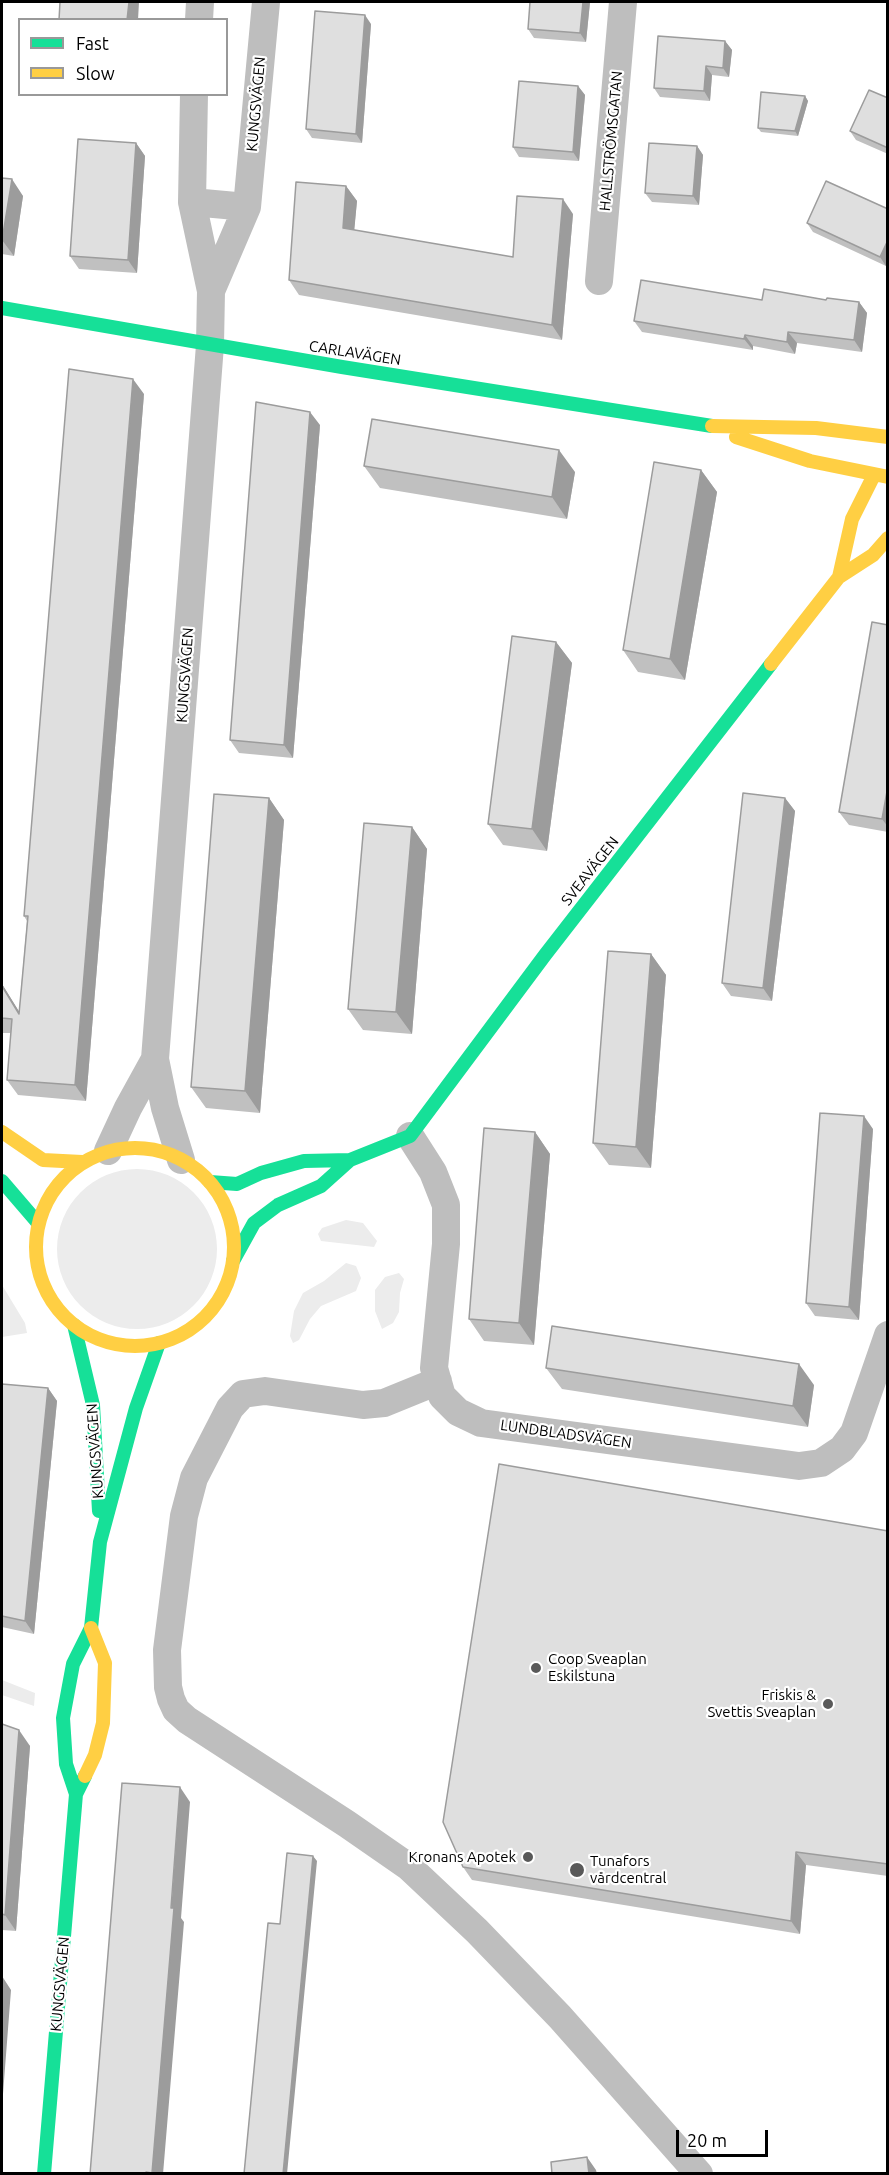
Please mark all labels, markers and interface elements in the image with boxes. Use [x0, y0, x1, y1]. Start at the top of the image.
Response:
legend [18, 18, 228, 96]
text: Fast [76, 33, 109, 53]
street label: KUNGSVÄGEN [243, 56, 269, 152]
text: Slow [76, 63, 115, 83]
street label: HALLSTRÖMSGATAN [596, 70, 626, 212]
street label: CARLAVÄGEN [308, 337, 402, 369]
street label: KUNGSVÄGEN [173, 627, 197, 723]
street label: SVEAVÄGEN [558, 833, 622, 909]
street label: KUNGSVÄGEN [83, 1403, 107, 1499]
street label: LUNDBLADSVÄGEN [499, 1416, 633, 1452]
place label: Coop Sveaplan Eskilstuna [548, 1650, 647, 1685]
marker: Coop Sveaplan Eskilstuna [529, 1661, 543, 1675]
place label: Friskis & Svettis Sveaplan [707, 1686, 816, 1721]
marker: Friskis & Svettis Sveaplan [821, 1697, 835, 1711]
place label: Kronans Apotek [409, 1848, 516, 1866]
marker: Kronans Apotek [521, 1850, 535, 1864]
place label: Tunafors vårdcentral [590, 1852, 666, 1887]
marker: Tunafors vårdcentral [568, 1861, 586, 1879]
street label: KUNGSVÄGEN [47, 1936, 73, 2032]
scale bar [679, 2118, 770, 2156]
text: 20 m [687, 2130, 727, 2150]

